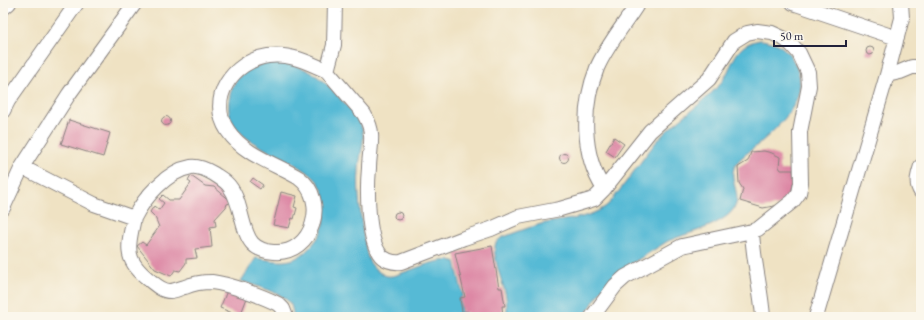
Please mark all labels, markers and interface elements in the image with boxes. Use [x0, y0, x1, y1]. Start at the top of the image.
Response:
scale bar [774, 22, 846, 48]
text: 50 m [780, 28, 804, 44]

